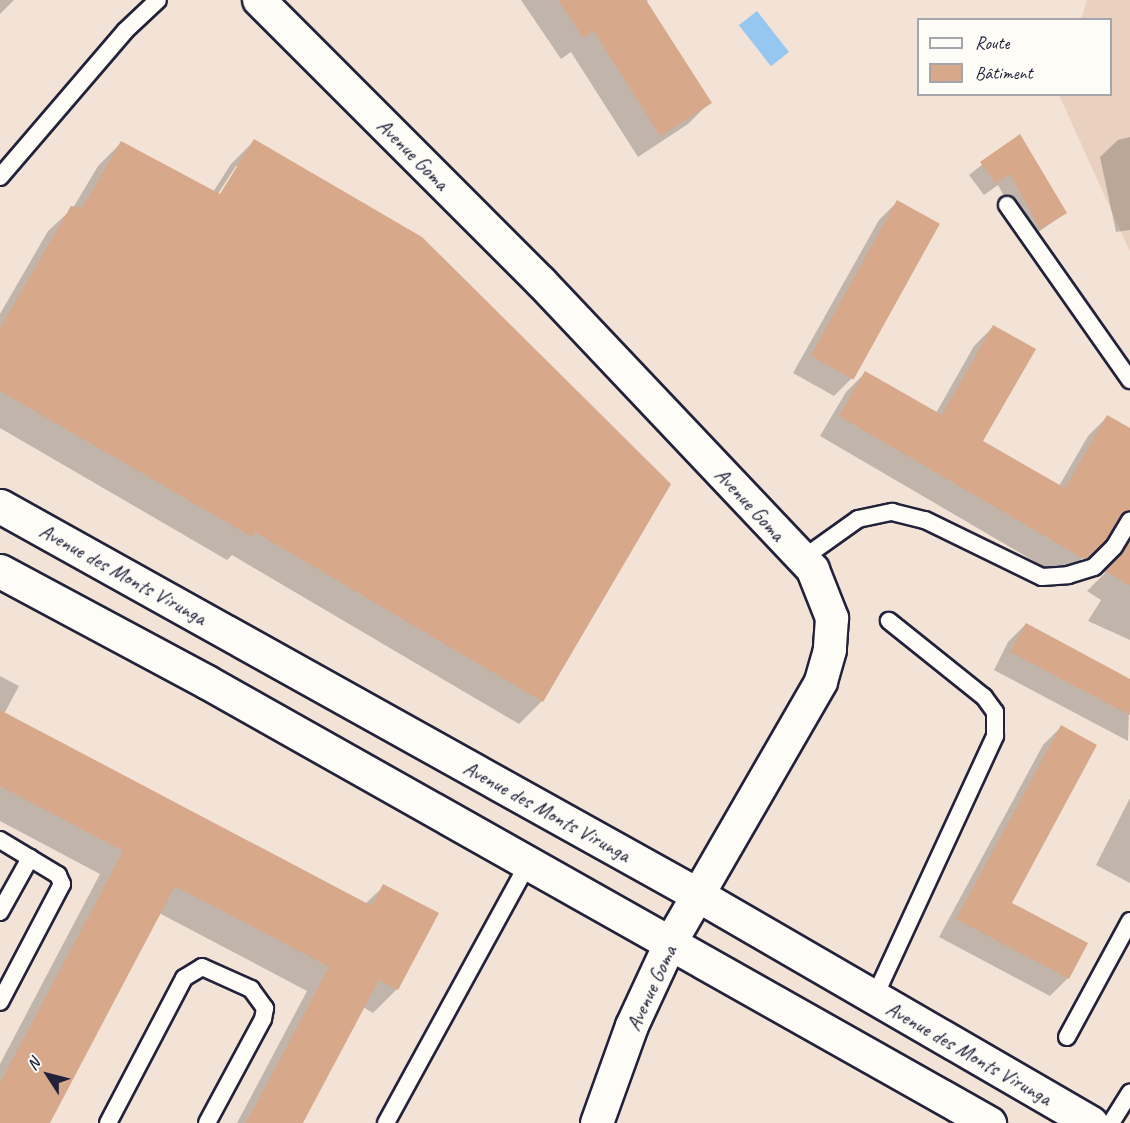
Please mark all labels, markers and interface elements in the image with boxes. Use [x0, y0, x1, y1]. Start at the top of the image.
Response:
legend [917, 18, 1112, 96]
text: Route [975, 32, 1009, 54]
text: Bâtiment [975, 62, 1033, 84]
street label: Avenue Goma [372, 113, 454, 195]
street label: Avenue Goma [710, 462, 790, 546]
street label: Avenue des Monts Virunga [35, 518, 211, 630]
street label: Avenue des Monts Virunga [459, 755, 635, 867]
street label: Avenue Goma [620, 941, 682, 1035]
street label: Avenue des Monts Virunga [882, 995, 1056, 1111]
north arrow [18, 1045, 78, 1105]
text: N [22, 1055, 44, 1074]

